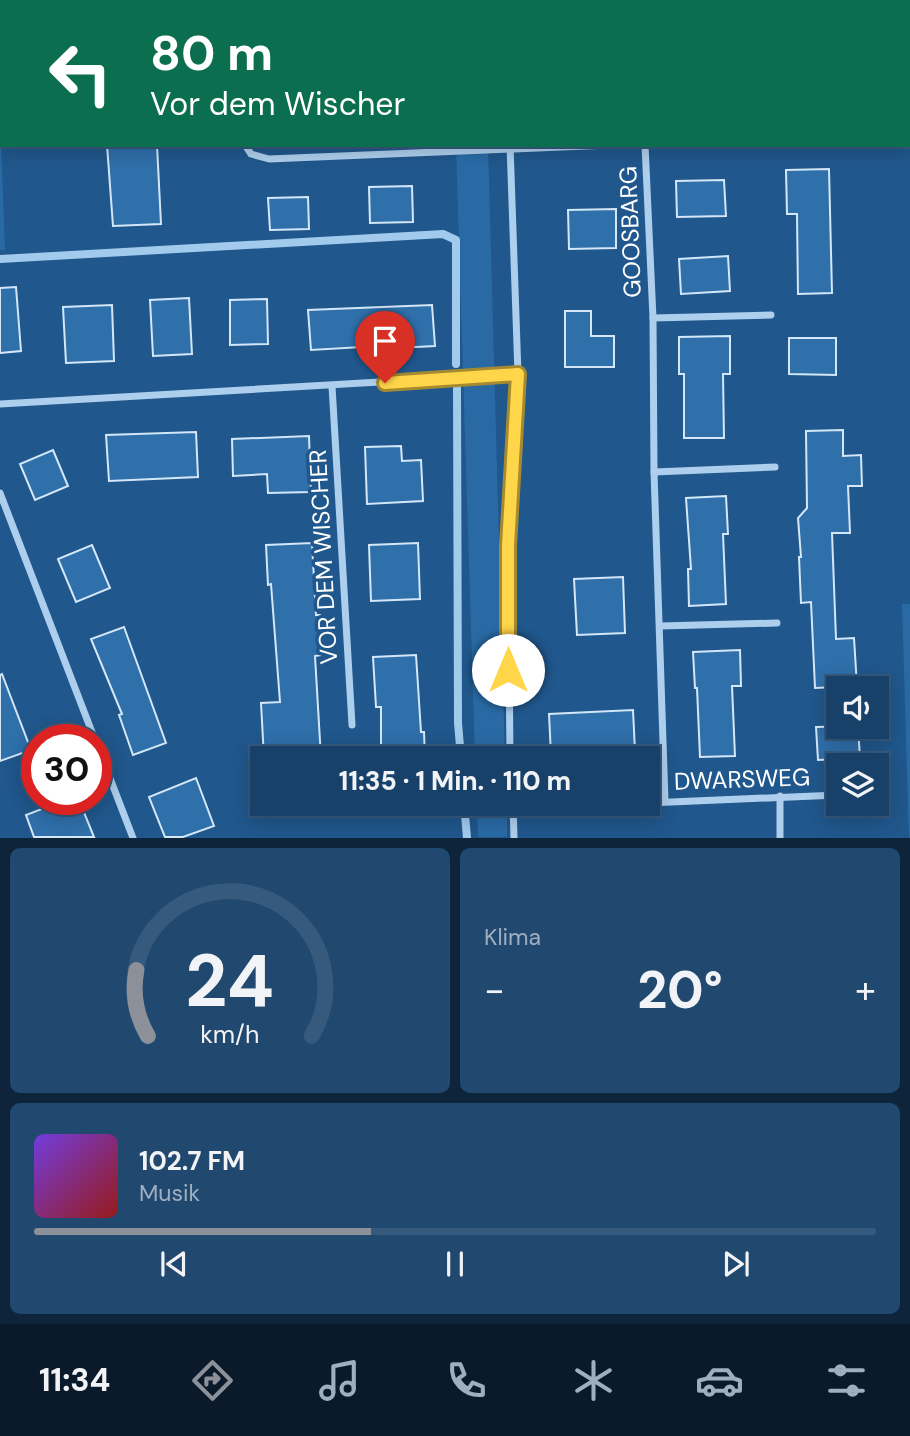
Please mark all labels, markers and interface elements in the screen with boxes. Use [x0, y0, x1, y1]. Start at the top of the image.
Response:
text: 80 m [150, 21, 273, 85]
icon: left [35, 28, 126, 119]
text: Vor dem Wischer [150, 83, 405, 125]
street label: GOOSBARG [612, 166, 648, 298]
pin [355, 311, 415, 383]
icon: arrive [366, 322, 404, 360]
street label: VOR DEM WISCHER [302, 449, 344, 665]
position arrow [471, 633, 545, 707]
map controls [826, 676, 889, 816]
button: sound [826, 676, 889, 739]
speed limit sign: 30 [21, 724, 112, 815]
button: layers [826, 753, 889, 816]
street label: DWARSWEG [673, 761, 811, 797]
text: 11:35 · 1 Min. · 110 m [339, 764, 571, 798]
text: Klima [484, 922, 541, 952]
text: 24 [186, 935, 274, 1030]
text: 20° [637, 956, 723, 1024]
text: − [484, 965, 505, 1015]
text: + [855, 965, 876, 1015]
text: km/h [200, 1018, 260, 1051]
text: 102.7 FM [139, 1144, 245, 1178]
text: Musik [139, 1178, 200, 1208]
icon: previous [155, 1245, 193, 1283]
icon: pause [436, 1245, 474, 1283]
icon: next [717, 1245, 755, 1283]
icon: directions [188, 1356, 237, 1405]
icon: music [315, 1356, 364, 1405]
icon: phone [442, 1356, 491, 1405]
icon: climate [569, 1356, 618, 1405]
icon: car [695, 1356, 744, 1405]
icon: filters [822, 1356, 871, 1405]
text: 11:34 [39, 1359, 110, 1401]

